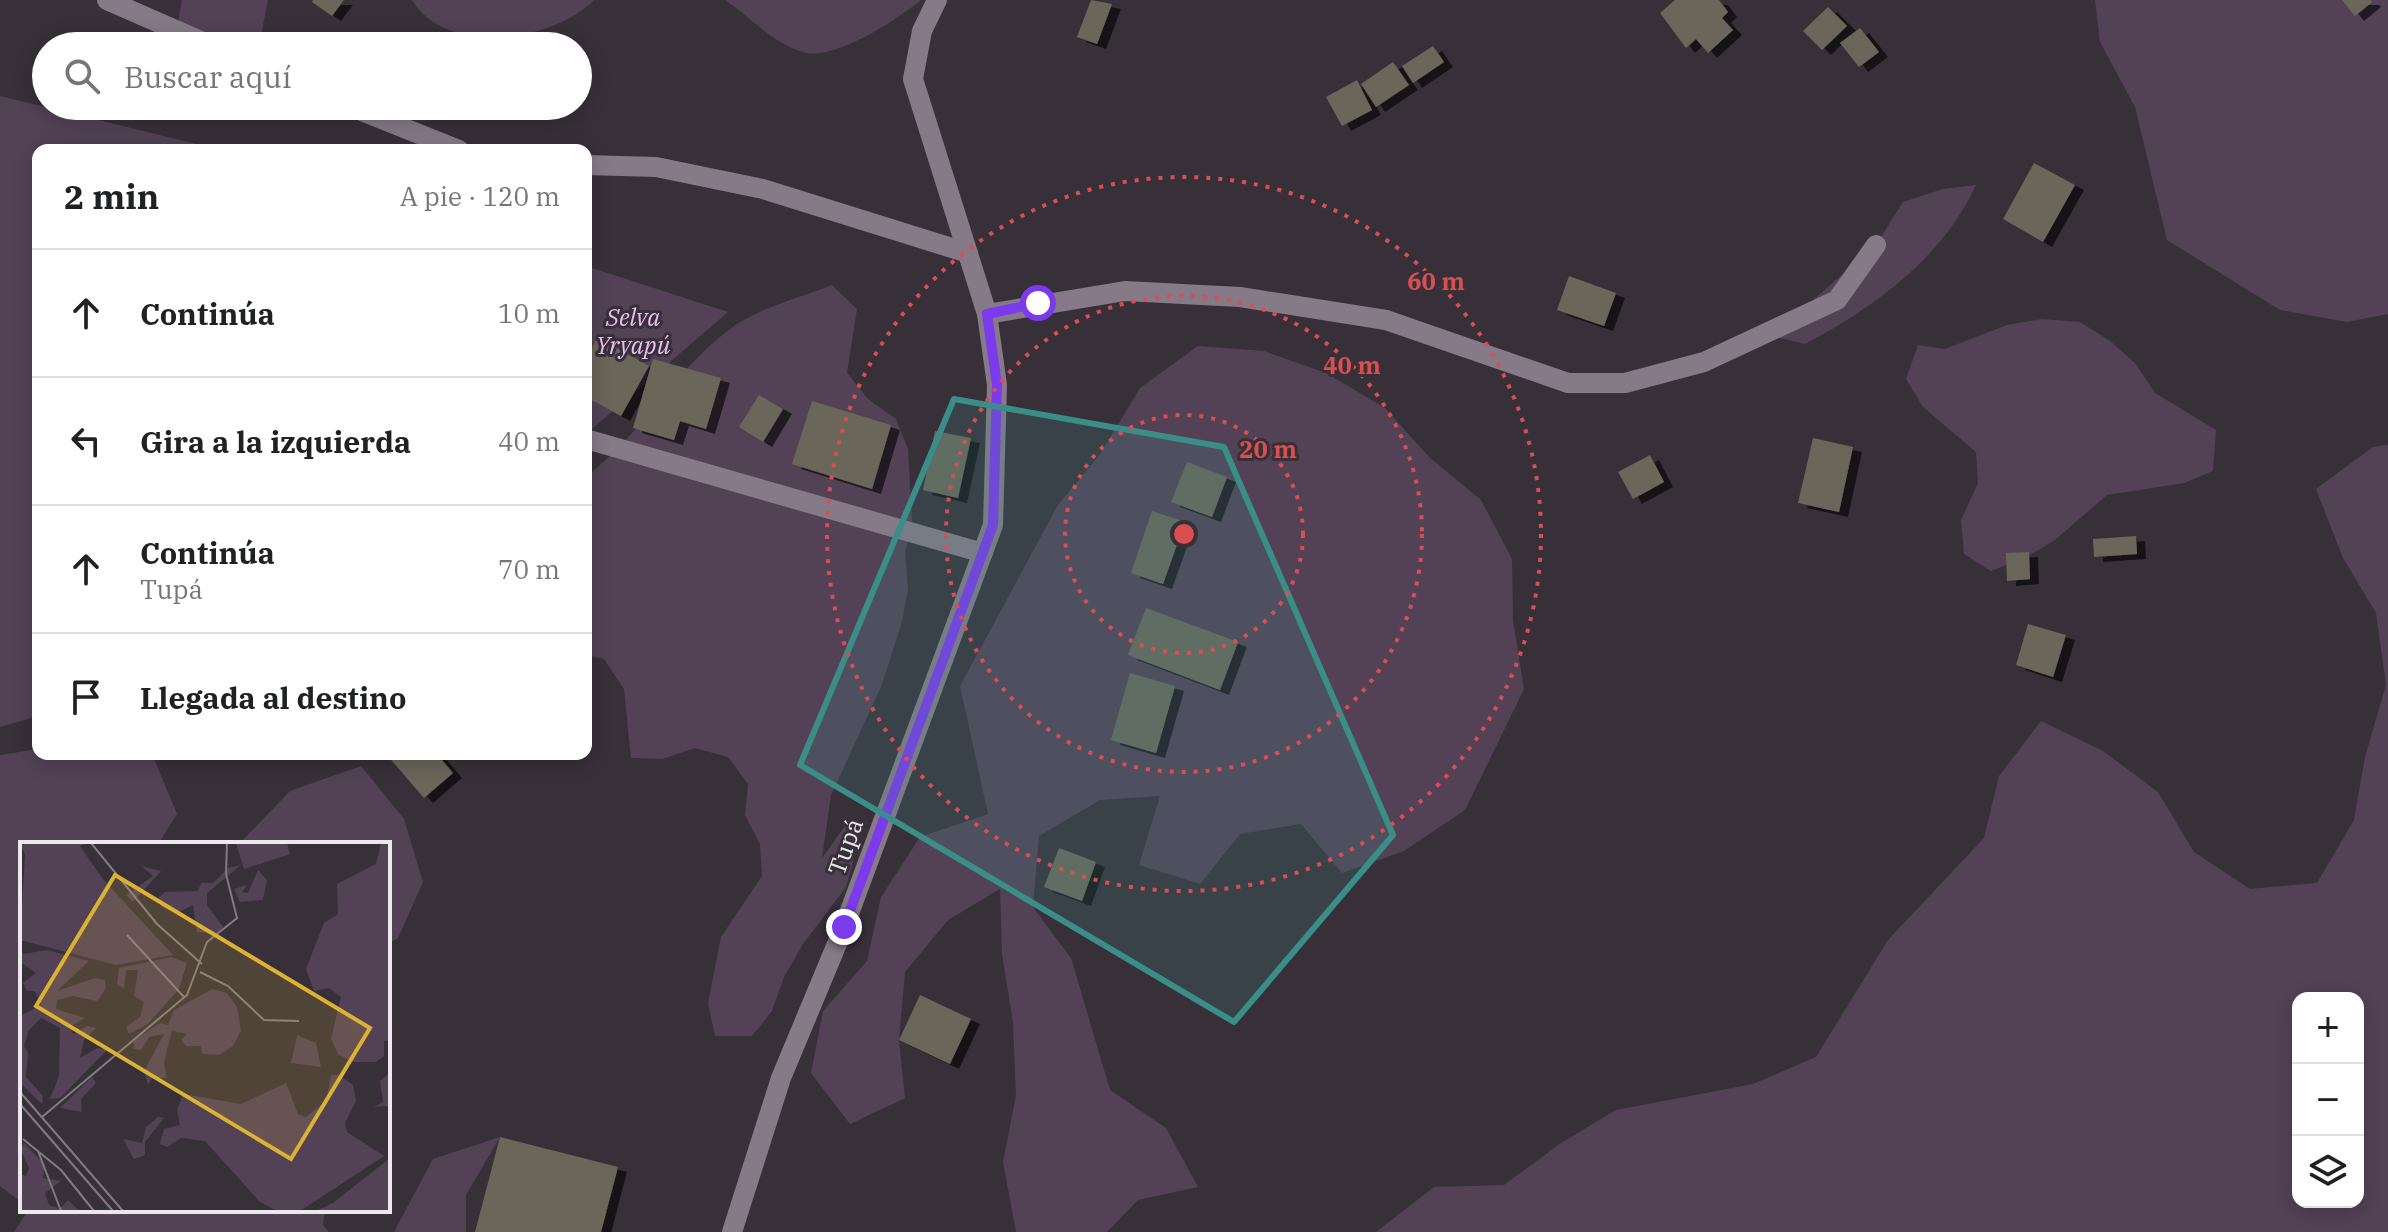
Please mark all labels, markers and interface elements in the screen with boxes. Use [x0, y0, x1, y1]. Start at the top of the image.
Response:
search box [32, 32, 592, 120]
icon: search [60, 54, 104, 98]
text: Buscar aquí [124, 57, 291, 96]
text: 2 min [64, 174, 159, 218]
text: A pie · 120 m [400, 179, 560, 213]
text: 60 m [1407, 265, 1465, 297]
route start [1020, 285, 1056, 321]
icon: ahead [64, 291, 108, 335]
text: Continúa [140, 294, 275, 333]
text: 10 m [498, 296, 560, 330]
park label: Selva Yryapú [596, 301, 671, 361]
text: 40 m [1323, 349, 1381, 381]
icon: left [64, 419, 108, 463]
text: Gira a la izquierda [140, 422, 411, 461]
text: 40 m [498, 424, 560, 458]
text: 20 m [1239, 433, 1297, 465]
centre of rings [1170, 520, 1198, 548]
text: Continúa [140, 533, 275, 572]
icon: ahead [64, 547, 108, 591]
text: 70 m [498, 552, 560, 586]
text: Tupá [140, 572, 203, 606]
icon: arrive [64, 675, 108, 719]
text: Llegada al destino [140, 678, 406, 717]
street label: Tupá [820, 814, 870, 879]
inset map [20, 842, 390, 1212]
route end [826, 909, 862, 945]
map controls [2292, 992, 2364, 1208]
button: + [2292, 992, 2364, 1064]
button: − [2292, 1064, 2364, 1136]
button: layers [2292, 1136, 2364, 1208]

